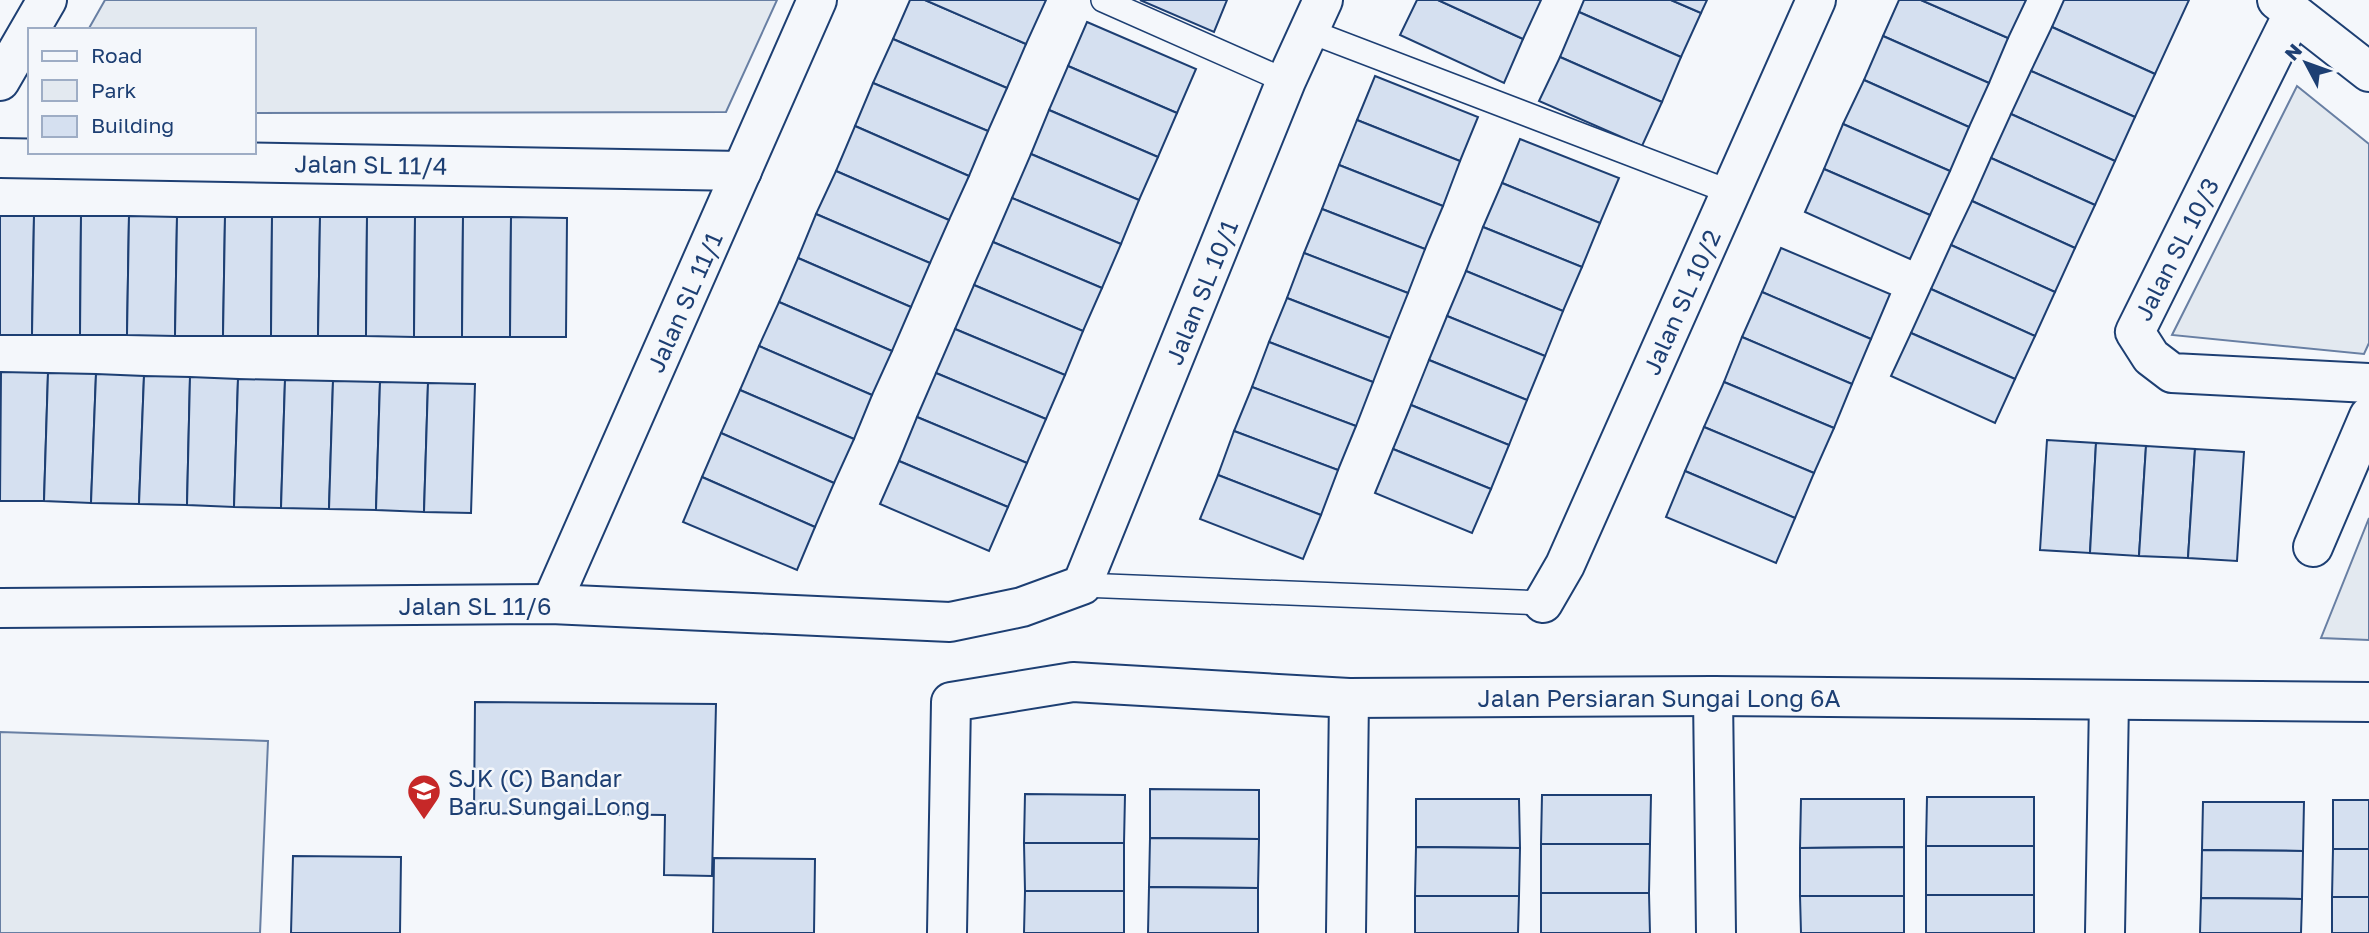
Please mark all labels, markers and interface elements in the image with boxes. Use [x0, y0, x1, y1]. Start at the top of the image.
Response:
legend [28, 28, 256, 154]
north arrow [2271, 28, 2341, 98]
text: N [2279, 39, 2306, 65]
text: Road [91, 42, 142, 68]
text: Park [91, 77, 137, 103]
text: Building [91, 112, 174, 138]
street label: Jalan SL 11/4 [294, 148, 448, 180]
street label: Jalan SL 10/3 [2128, 173, 2224, 325]
street label: Jalan SL 10/1 [1159, 215, 1243, 369]
street label: Jalan SL 10/2 [1636, 225, 1726, 379]
street label: Jalan SL 11/1 [640, 227, 728, 377]
street label: Jalan SL 11/6 [398, 591, 552, 620]
street label: Jalan Persiaran Sungai Long 6A [1477, 683, 1841, 712]
place label: SJK (C) Bandar Baru Sungai Long [448, 763, 650, 820]
school or university icon: SJK (C) Bandar Baru Sungai Long [405, 772, 443, 821]

